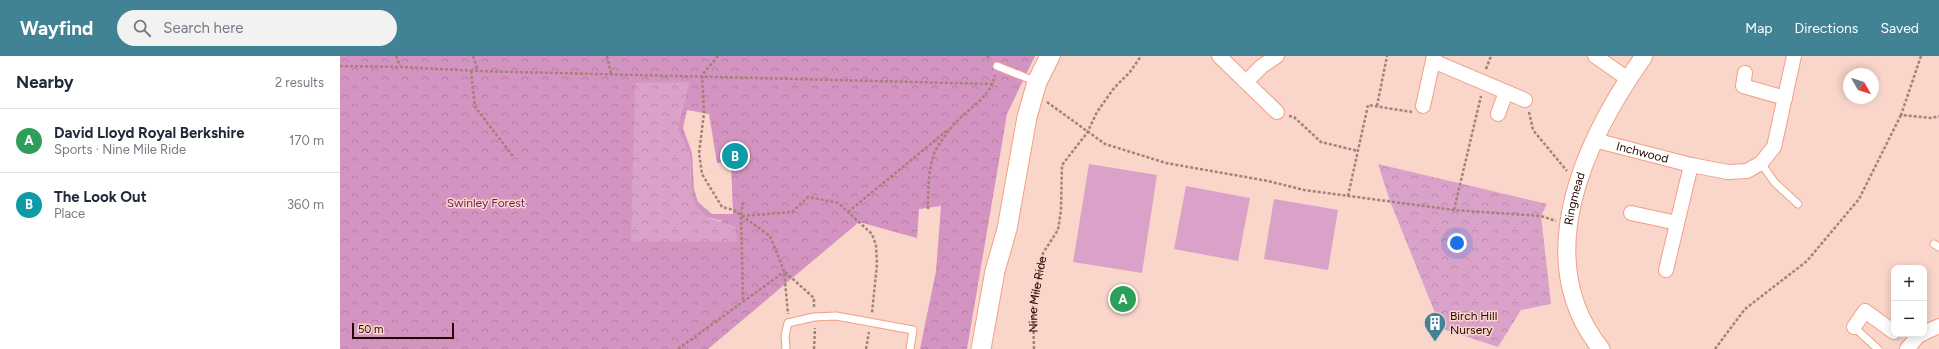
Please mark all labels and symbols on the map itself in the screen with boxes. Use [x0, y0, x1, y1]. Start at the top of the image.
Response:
north arrow [1843, 68, 1879, 104]
street label: Inchwood [1615, 139, 1670, 166]
pin: B [722, 141, 748, 171]
street label: Ringmead [1562, 170, 1588, 226]
park label: Swinley Forest [447, 196, 526, 210]
your location [1447, 233, 1467, 253]
street label: Nine Mile Ride [1026, 254, 1049, 333]
pin: A [1110, 284, 1136, 314]
place label: Birch Hill Nursery [1450, 309, 1497, 337]
building icon: Birch Hill Nursery [1422, 310, 1448, 343]
scale bar [352, 321, 454, 340]

